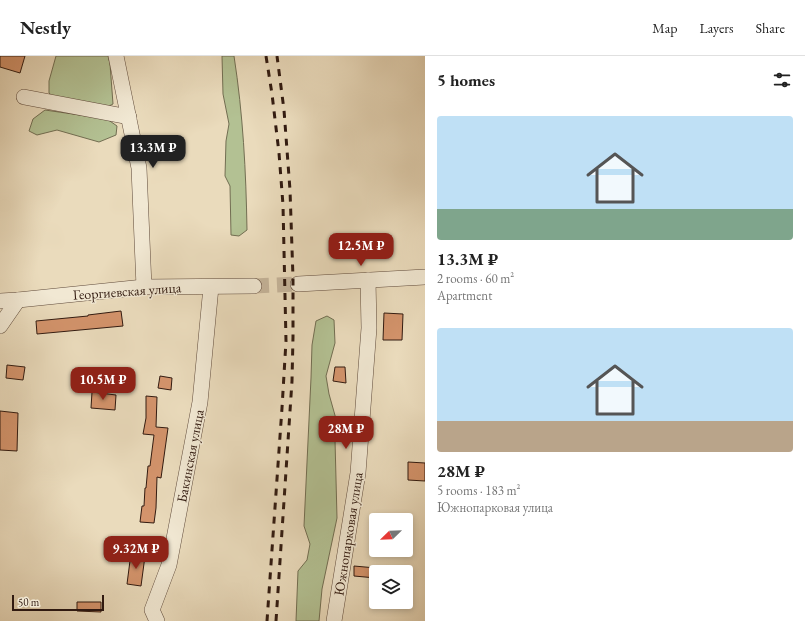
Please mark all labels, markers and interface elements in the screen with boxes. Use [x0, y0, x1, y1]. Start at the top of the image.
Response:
text: Nestly [20, 15, 71, 40]
text: Map [652, 19, 677, 37]
text: Layers [699, 19, 734, 37]
text: Share [756, 19, 785, 37]
text: 5 homes [437, 69, 495, 91]
icon: filters [771, 69, 793, 91]
pin: 13.3M ₽ [116, 135, 190, 169]
text: 13.3M ₽ [130, 139, 176, 156]
icon: home [579, 142, 651, 214]
pin: 12.5M ₽ [324, 233, 398, 267]
text: 12.5M ₽ [338, 237, 384, 254]
text: 13.3M ₽ [437, 248, 498, 270]
text: 2 rooms · 60 m² [437, 270, 514, 287]
street label: Георгиевская улица [72, 278, 182, 304]
text: Apartment [437, 287, 492, 304]
icon: home [579, 354, 651, 426]
pin: 10.5M ₽ [66, 367, 140, 401]
text: 10.5M ₽ [80, 371, 126, 388]
street label: Бакинская улица [172, 408, 208, 504]
pin: 28M ₽ [318, 416, 374, 450]
text: 28M ₽ [328, 420, 364, 437]
text: 28M ₽ [437, 460, 485, 482]
street label: Южнопарковая улица [329, 470, 367, 597]
text: 5 rooms · 183 m² [437, 482, 521, 499]
text: Южнопарковая улица [437, 499, 553, 516]
north arrow [369, 513, 413, 557]
map controls [369, 513, 413, 609]
pin: 9.32M ₽ [99, 536, 173, 570]
text: 9.32M ₽ [113, 540, 159, 557]
button: layers [369, 565, 413, 609]
scale bar [12, 593, 104, 612]
text: 50 m [18, 595, 39, 609]

